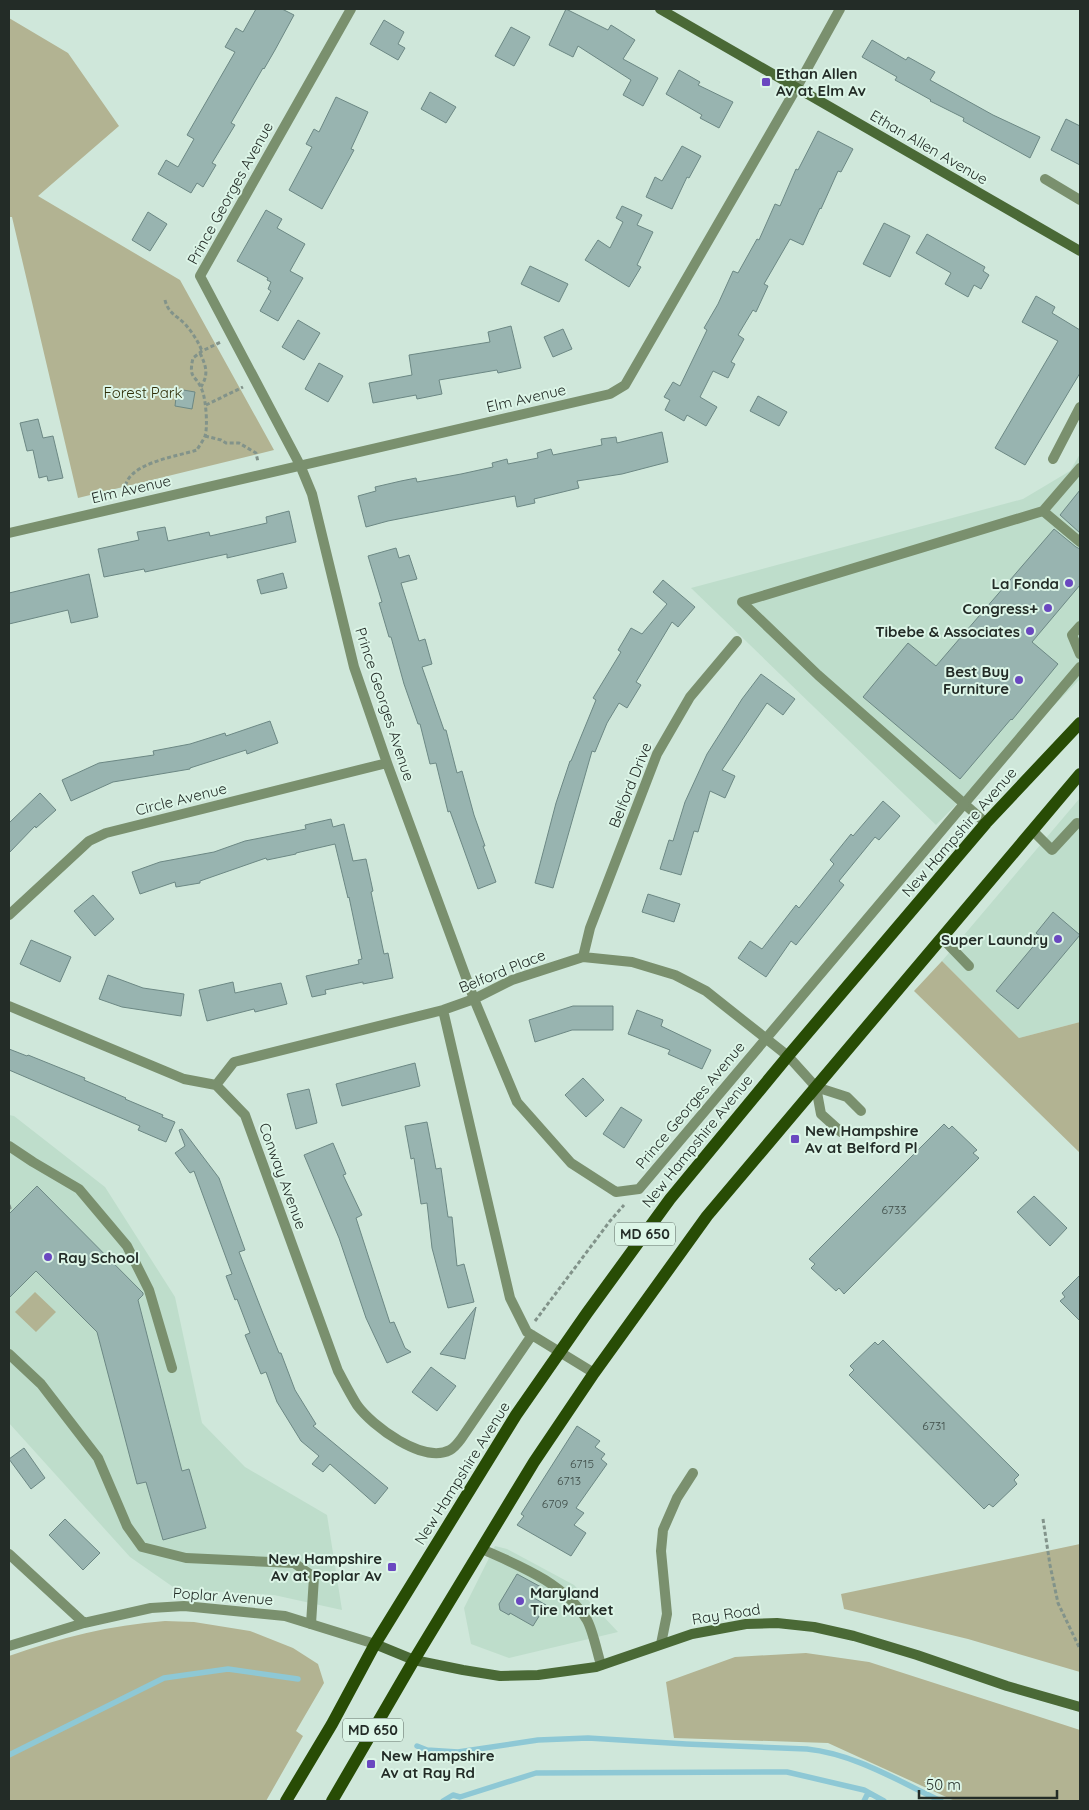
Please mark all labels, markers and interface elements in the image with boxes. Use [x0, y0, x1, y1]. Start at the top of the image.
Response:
place label: Ethan Allen Av at Elm Av [776, 64, 866, 100]
marker: Ethan Allen Av at Elm Av [760, 76, 772, 88]
street label: Ethan Allen Avenue [867, 106, 991, 188]
street label: Prince Georges Avenue [183, 118, 277, 268]
street label: Elm Avenue [484, 380, 568, 416]
park label: Forest Park [103, 383, 183, 402]
street label: Elm Avenue [89, 471, 173, 507]
place label: La Fonda [992, 574, 1059, 593]
marker: La Fonda [1063, 577, 1075, 589]
place label: Congress+ [963, 599, 1038, 618]
marker: Congress+ [1042, 602, 1054, 614]
place label: Tibebe & Associates [875, 622, 1020, 641]
street label: Prince Georges Avenue [351, 625, 419, 783]
marker: Tibebe & Associates [1024, 625, 1036, 637]
place label: Best Buy Furniture [943, 662, 1009, 698]
marker: Best Buy Furniture [1013, 674, 1025, 686]
street label: Belford Drive [604, 740, 656, 830]
street label: New Hampshire Avenue [898, 763, 1020, 901]
street label: Circle Avenue [133, 778, 229, 820]
place label: Super Laundry [941, 930, 1048, 949]
marker: Super Laundry [1052, 933, 1064, 945]
street label: Belford Place [456, 945, 548, 997]
street label: Prince Georges Avenue [631, 1037, 749, 1173]
street label: New Hampshire Avenue [638, 1071, 756, 1211]
street label: Conway Avenue [255, 1120, 311, 1232]
place label: New Hampshire Av at Belford Pl [805, 1121, 919, 1157]
marker: New Hampshire Av at Belford Pl [789, 1133, 801, 1145]
house number: 6733 [881, 1202, 907, 1217]
road number: MD 650 [615, 1222, 675, 1246]
place label: Ray School [58, 1248, 139, 1267]
marker: Ray School [42, 1251, 54, 1263]
street label: New Hampshire Avenue [410, 1398, 514, 1548]
house number: 6731 [922, 1418, 946, 1433]
house number: 6715 [570, 1456, 594, 1471]
house number: 6713 [557, 1473, 581, 1488]
house number: 6709 [542, 1496, 569, 1511]
place label: New Hampshire Av at Poplar Av [268, 1549, 382, 1585]
marker: New Hampshire Av at Poplar Av [386, 1561, 398, 1573]
street label: Poplar Avenue [172, 1583, 274, 1609]
place label: Maryland Tire Market [530, 1583, 614, 1619]
marker: Maryland Tire Market [514, 1595, 526, 1607]
street label: Ray Road [690, 1599, 762, 1629]
road number: MD 650 [343, 1718, 403, 1742]
place label: New Hampshire Av at Ray Rd [381, 1746, 495, 1782]
marker: New Hampshire Av at Ray Rd [365, 1758, 377, 1770]
scale bar [919, 1768, 1056, 1800]
text: 50 m [926, 1775, 961, 1794]

